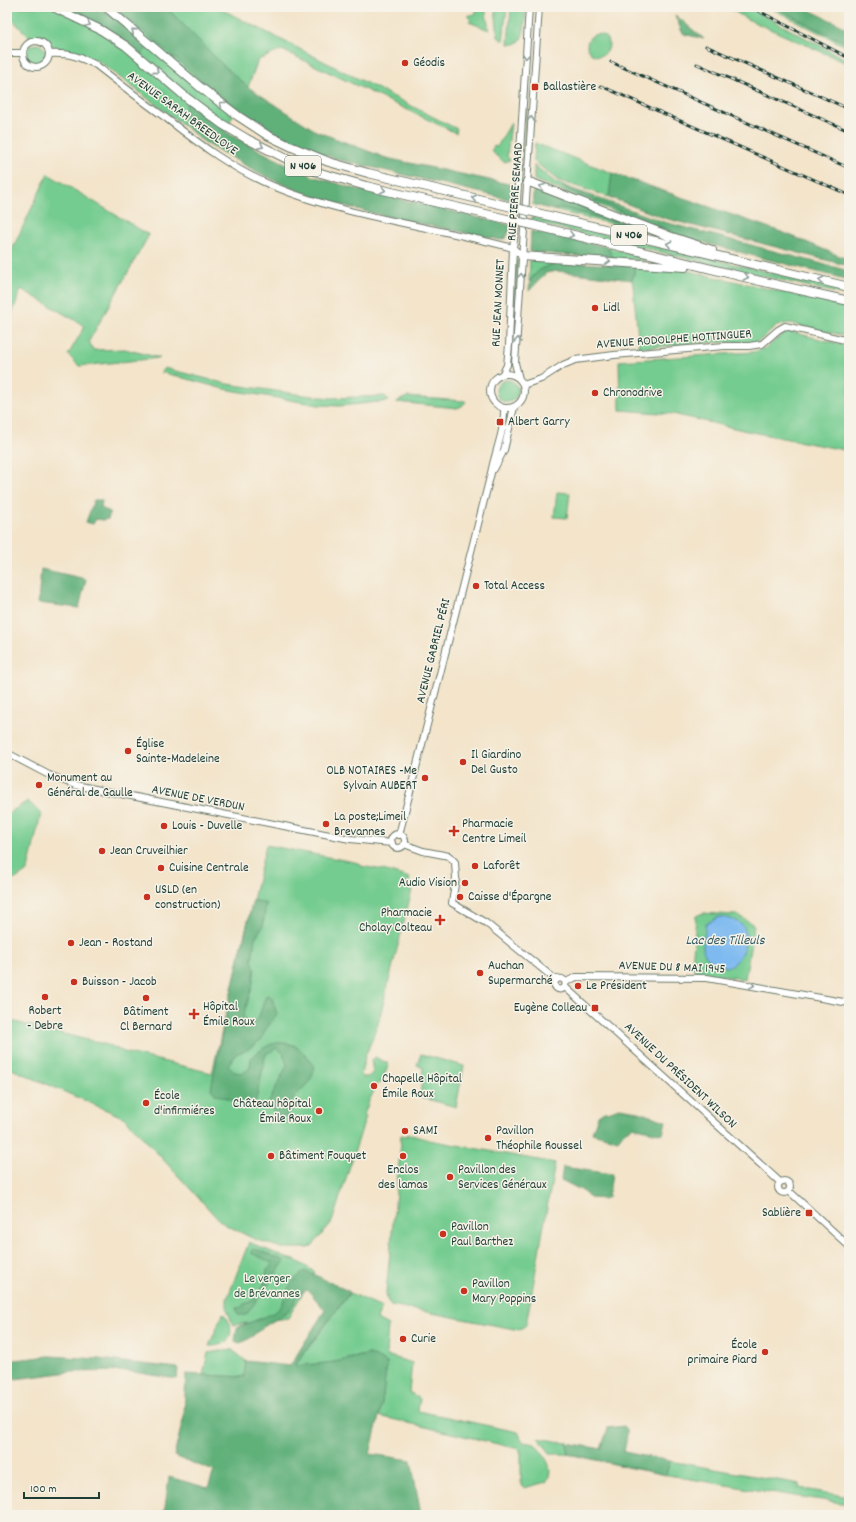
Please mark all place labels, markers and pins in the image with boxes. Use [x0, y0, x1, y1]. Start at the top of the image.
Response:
place label: Géodis [413, 54, 445, 73]
marker: Géodis [400, 58, 410, 68]
place label: Ballastière [543, 78, 597, 97]
marker: Ballastière [530, 82, 540, 92]
place label: Lidl [603, 299, 620, 318]
marker: Lidl [590, 303, 600, 313]
place label: Chronodrive [603, 384, 662, 403]
marker: Chronodrive [590, 388, 600, 398]
place label: Albert Garry [508, 413, 570, 432]
marker: Albert Garry [495, 417, 505, 427]
place label: Total Access [484, 577, 545, 596]
marker: Total Access [471, 581, 481, 591]
place label: Église Sainte-Madeleine [136, 735, 220, 769]
marker: Église Sainte-Madeleine [123, 746, 133, 756]
place label: Il Giardino Del Gusto [471, 746, 521, 780]
marker: Il Giardino Del Gusto [458, 757, 468, 767]
place label: OLB NOTAIRES -Me Sylvain AUBERT [326, 762, 417, 796]
place label: Monument au Général de Gaulle [47, 769, 133, 803]
marker: OLB NOTAIRES -Me Sylvain AUBERT [420, 773, 430, 783]
marker: Monument au Général de Gaulle [34, 780, 44, 790]
place label: La poste;Limeil Brevannes [334, 808, 406, 842]
place label: Pharmacie Centre Limeil [462, 815, 526, 849]
place label: Louis - Duvelle [172, 817, 243, 836]
marker: La poste;Limeil Brevannes [321, 819, 331, 829]
marker: Louis - Duvelle [159, 821, 169, 831]
marker: Pharmacie Centre Limeil [449, 826, 459, 836]
place label: Jean Cruveilhier [110, 842, 188, 861]
marker: Jean Cruveilhier [97, 846, 107, 856]
place label: Laforêt [483, 857, 520, 876]
place label: Cuisine Centrale [169, 859, 249, 878]
marker: Laforêt [470, 861, 480, 871]
marker: Cuisine Centrale [156, 863, 166, 873]
place label: Audio Vision [399, 874, 457, 893]
marker: Audio Vision [460, 878, 470, 888]
place label: USLD (en construction) [155, 881, 220, 915]
place label: Caisse d'Épargne [468, 888, 552, 907]
marker: USLD (en construction) [142, 892, 152, 902]
marker: Caisse d'Épargne [455, 892, 465, 902]
place label: Pharmacie Cholay Colteau [359, 904, 432, 938]
marker: Pharmacie Cholay Colteau [435, 915, 445, 925]
place label: Jean - Rostand [79, 934, 153, 953]
marker: Jean - Rostand [66, 938, 76, 948]
place label: Auchan Supermarché [488, 957, 553, 991]
marker: Auchan Supermarché [475, 968, 485, 978]
place label: Buisson - Jacob [82, 973, 157, 992]
marker: Buisson - Jacob [69, 977, 79, 987]
place label: Le Président [586, 977, 647, 996]
marker: Le Président [573, 981, 583, 991]
marker: Robert - Debre [40, 992, 50, 1002]
marker: Bâtiment Cl Bernard [141, 993, 151, 1003]
place label: Hôpital Émile Roux [203, 998, 255, 1032]
place label: Eugène Colleau [514, 999, 587, 1018]
place label: Robert - Debre [27, 1002, 63, 1036]
place label: Bâtiment Cl Bernard [120, 1003, 172, 1037]
marker: Eugène Colleau [590, 1003, 600, 1013]
marker: Hôpital Émile Roux [188, 1008, 200, 1020]
place label: Chapelle Hôpital Émile Roux [382, 1070, 462, 1104]
marker: Chapelle Hôpital Émile Roux [369, 1081, 379, 1091]
place label: École d'infirmiéres [154, 1087, 215, 1121]
place label: Château hôpital Émile Roux [233, 1095, 311, 1129]
marker: École d'infirmiéres [141, 1098, 151, 1108]
marker: Château hôpital Émile Roux [314, 1106, 324, 1116]
place label: SAMI [413, 1122, 437, 1141]
place label: Pavillon Théophile Roussel [496, 1122, 582, 1156]
marker: SAMI [400, 1126, 410, 1136]
marker: Pavillon Théophile Roussel [483, 1133, 493, 1143]
place label: Bâtiment Fouquet [279, 1147, 367, 1166]
marker: Bâtiment Fouquet [266, 1151, 276, 1161]
marker: Enclos des lamas [398, 1151, 408, 1161]
place label: Enclos des lamas [378, 1161, 428, 1195]
place label: Pavillon des Services Généraux [458, 1161, 547, 1195]
marker: Pavillon des Services Généraux [445, 1172, 455, 1182]
place label: Sablière [762, 1204, 801, 1223]
marker: Sablière [804, 1208, 814, 1218]
place label: Pavillon Paul Barthez [451, 1218, 513, 1252]
marker: Pavillon Paul Barthez [438, 1229, 448, 1239]
place label: Pavillon Mary Poppins [472, 1275, 536, 1309]
marker: Pavillon Mary Poppins [459, 1286, 469, 1296]
place label: Curie [411, 1330, 436, 1349]
marker: Curie [398, 1334, 408, 1344]
place label: École primaire Piard [688, 1336, 757, 1370]
marker: École primaire Piard [760, 1347, 770, 1357]

